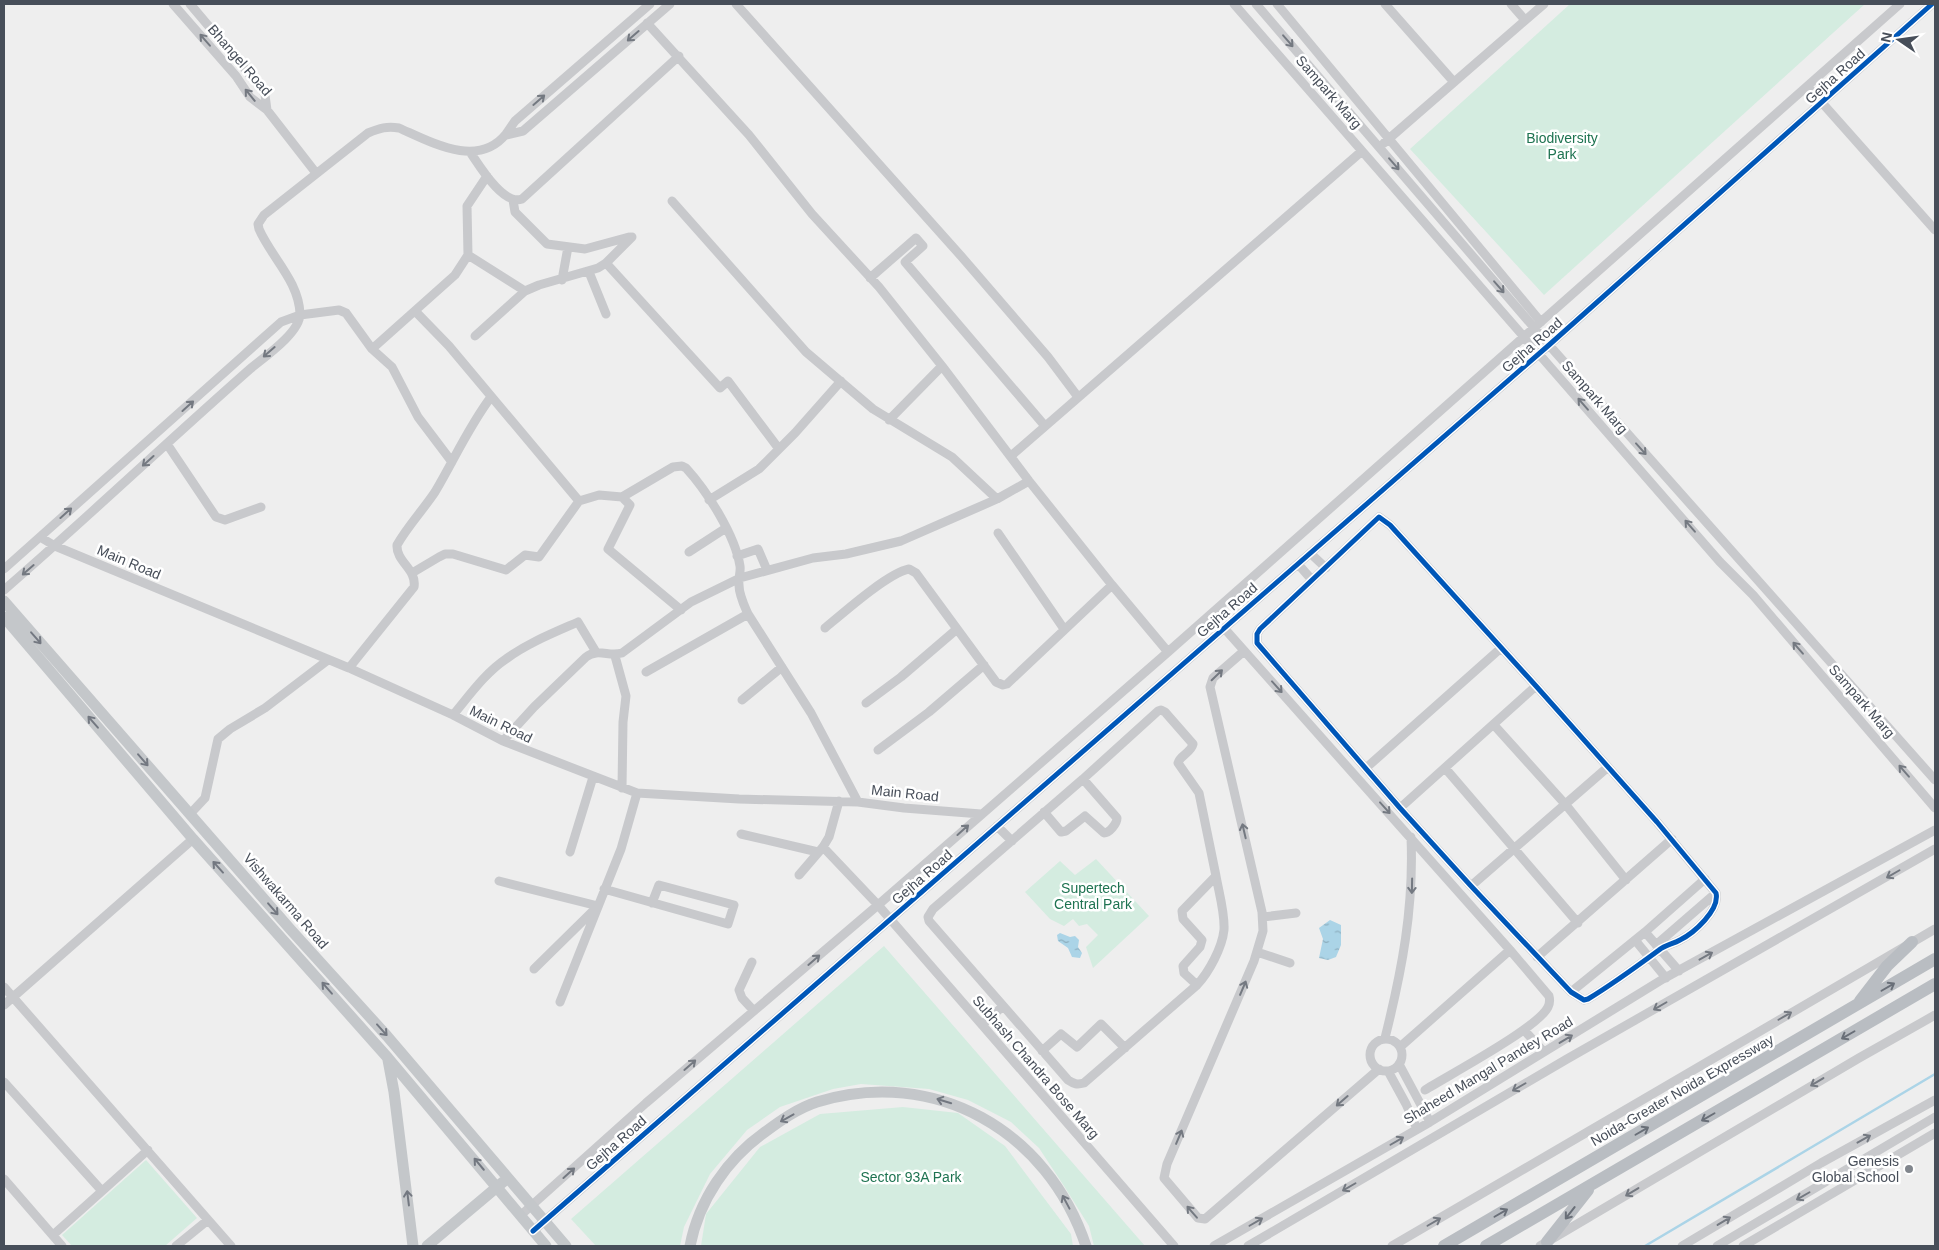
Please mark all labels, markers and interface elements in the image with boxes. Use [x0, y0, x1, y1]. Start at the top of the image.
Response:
north arrow [1874, 15, 1924, 65]
street label: Bhangel Road [205, 21, 275, 99]
one-way arrow [626, 30, 639, 41]
text: N [1877, 30, 1895, 44]
one-way arrow [199, 34, 210, 47]
one-way arrow [1282, 34, 1293, 47]
street label: Gejha Road [1802, 45, 1868, 107]
street label: Sampark Marg [1293, 52, 1365, 132]
one-way arrow [244, 89, 255, 102]
one-way arrow [532, 94, 545, 106]
park label: Biodiversity Park [1526, 130, 1598, 162]
one-way arrow [1388, 157, 1399, 170]
one-way arrow [1494, 280, 1505, 293]
street label: Gejha Road [1499, 314, 1565, 376]
one-way arrow [263, 347, 276, 358]
street label: Sampark Marg [1559, 357, 1631, 437]
one-way arrow [1578, 398, 1589, 411]
one-way arrow [181, 400, 194, 411]
one-way arrow [1636, 442, 1647, 455]
one-way arrow [142, 455, 155, 467]
one-way arrow [60, 508, 73, 519]
one-way arrow [1684, 520, 1696, 533]
street label: Main Road [95, 541, 163, 583]
one-way arrow [21, 564, 34, 575]
street label: Gejha Road [1194, 579, 1260, 641]
one-way arrow [30, 631, 41, 644]
one-way arrow [1792, 641, 1804, 654]
street label: Sampark Marg [1826, 661, 1898, 741]
one-way arrow [1211, 669, 1223, 681]
one-way arrow [1271, 680, 1282, 693]
street label: Main Road [467, 702, 535, 746]
one-way arrow [87, 715, 99, 728]
one-way arrow [137, 754, 148, 767]
one-way arrow [1898, 765, 1909, 778]
street label: Main Road [870, 782, 940, 804]
one-way arrow [1379, 802, 1391, 815]
one-way arrow [1239, 823, 1248, 839]
one-way arrow [956, 824, 969, 836]
street label: Gejha Road [889, 846, 955, 908]
street label: Vishwakarma Road [240, 850, 332, 952]
one-way arrow [213, 860, 224, 873]
one-way arrow [1886, 869, 1900, 879]
one-way arrow [1407, 878, 1417, 894]
park label: Supertech Central Park [1054, 880, 1133, 912]
one-way arrow [267, 903, 278, 916]
one-way arrow [1698, 951, 1713, 961]
one-way arrow [807, 954, 820, 965]
one-way arrow [1238, 981, 1248, 996]
one-way arrow [321, 982, 332, 995]
one-way arrow [1880, 982, 1895, 992]
street label: Subhash Chandra Bose Marg [969, 992, 1103, 1142]
one-way arrow [1654, 1001, 1668, 1011]
one-way arrow [1778, 1010, 1792, 1020]
street label: Shaheed Mangal Pandey Road [1400, 1013, 1576, 1127]
one-way arrow [376, 1023, 387, 1036]
one-way arrow [1840, 1030, 1855, 1040]
street label: Noida-Greater Noida Expressway [1588, 1031, 1776, 1149]
one-way arrow [1558, 1033, 1572, 1043]
one-way arrow [684, 1060, 697, 1071]
one-way arrow [1810, 1078, 1824, 1088]
one-way arrow [1513, 1082, 1527, 1092]
one-way arrow [1336, 1095, 1349, 1106]
one-way arrow [936, 1096, 952, 1106]
street label: Gejha Road [583, 1112, 649, 1174]
one-way arrow [1700, 1112, 1715, 1122]
one-way arrow [780, 1113, 795, 1123]
one-way arrow [1634, 1125, 1648, 1135]
one-way arrow [1174, 1130, 1184, 1145]
one-way arrow [1856, 1134, 1871, 1144]
one-way arrow [1389, 1136, 1404, 1146]
place label: Genesis Global School [1812, 1153, 1899, 1185]
one-way arrow [473, 1158, 484, 1171]
marker: Genesis Global School [1903, 1163, 1915, 1175]
one-way arrow [562, 1167, 575, 1179]
park label: Sector 93A Park [860, 1169, 963, 1185]
one-way arrow [1343, 1182, 1357, 1192]
one-way arrow [1625, 1187, 1639, 1197]
one-way arrow [403, 1190, 413, 1206]
one-way arrow [1796, 1191, 1811, 1201]
one-way arrow [1061, 1194, 1071, 1209]
one-way arrow [1186, 1205, 1198, 1218]
one-way arrow [1564, 1206, 1575, 1219]
one-way arrow [1494, 1207, 1508, 1217]
one-way arrow [1426, 1216, 1440, 1226]
one-way arrow [1716, 1216, 1730, 1226]
one-way arrow [1248, 1217, 1263, 1227]

